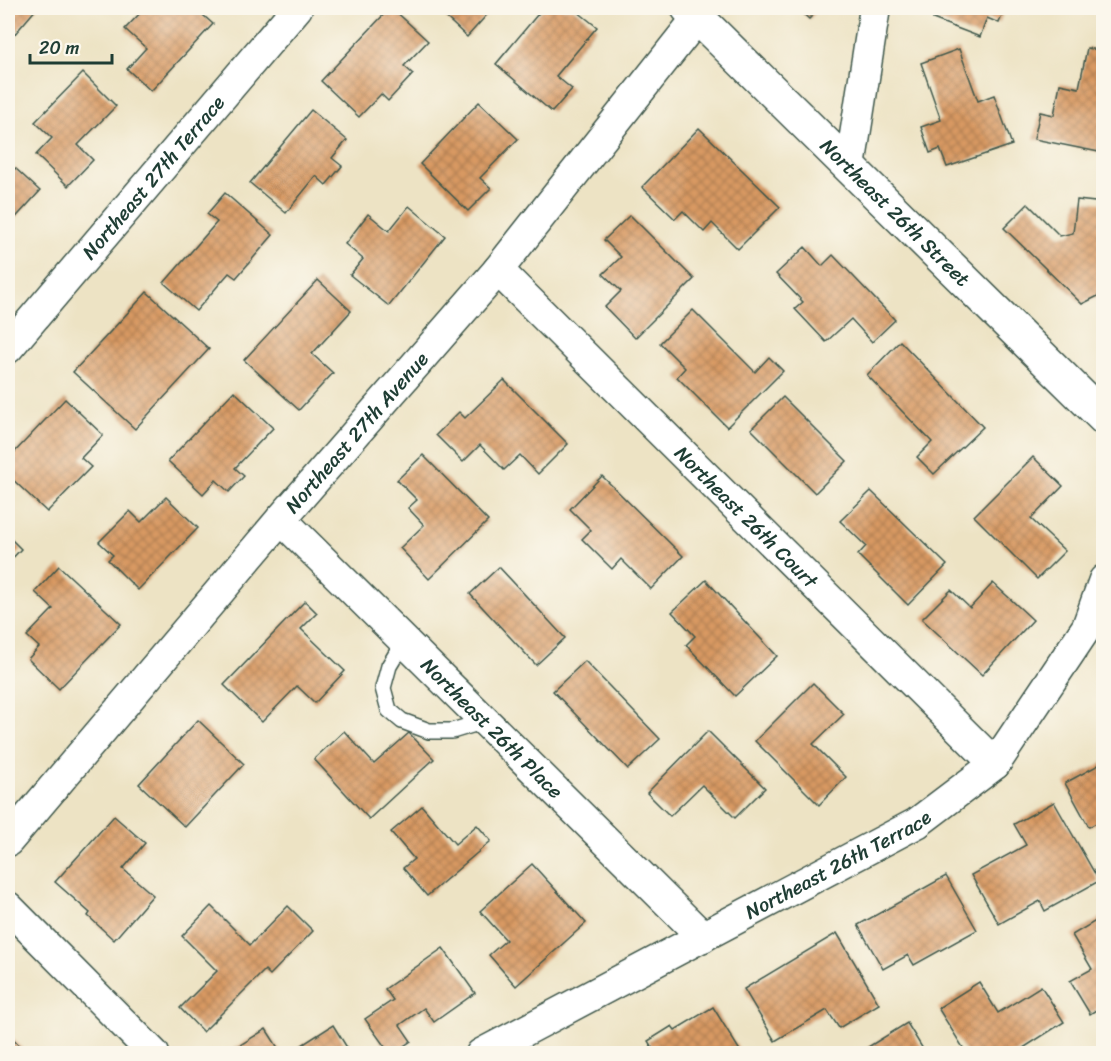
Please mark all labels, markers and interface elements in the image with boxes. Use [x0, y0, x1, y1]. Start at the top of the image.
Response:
scale bar [30, 27, 112, 65]
text: 20 m [39, 32, 79, 64]
street label: Northeast 27th Terrace [73, 87, 234, 268]
street label: Northeast 26th Street [811, 130, 979, 296]
street label: Northeast 27th Avenue [276, 343, 438, 522]
street label: Northeast 26th Court [666, 437, 827, 598]
street label: Northeast 26th Place [412, 649, 571, 808]
street label: Northeast 26th Terrace [738, 801, 940, 929]

